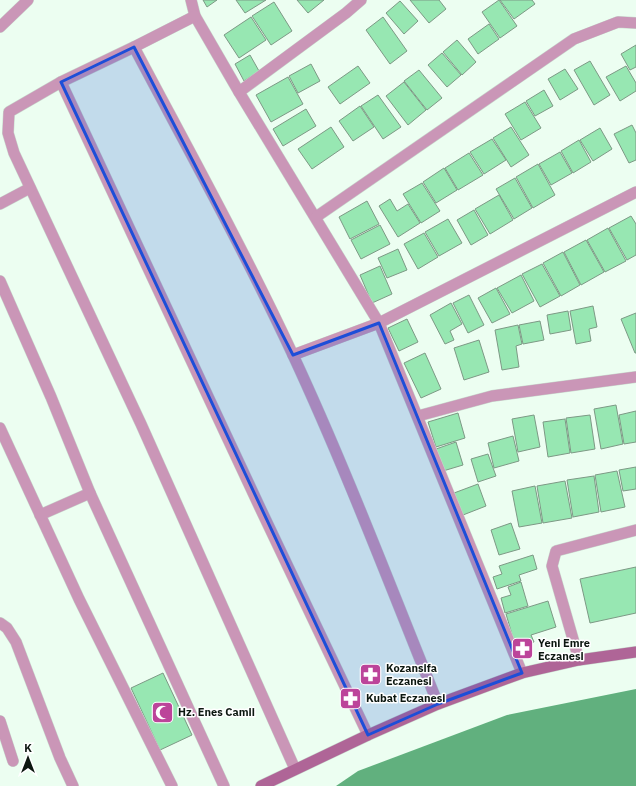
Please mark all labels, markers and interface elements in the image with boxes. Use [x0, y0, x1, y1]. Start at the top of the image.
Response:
pharmacy icon: Yeni Emre Eczanesi [509, 636, 535, 662]
place label: Yeni Emre Eczanesi [538, 636, 590, 663]
pharmacy icon: Kozansifa Eczanesi [358, 661, 384, 687]
place label: Kozansifa Eczanesi [386, 661, 437, 688]
pharmacy icon: Kubat Eczanesi [337, 685, 363, 711]
place label: Kubat Eczanesi [366, 691, 445, 705]
mosque icon: Hz. Enes Camii [149, 699, 175, 725]
place label: Hz. Enes Camii [178, 705, 255, 719]
north arrow [8, 738, 48, 778]
text: K [24, 741, 32, 755]

